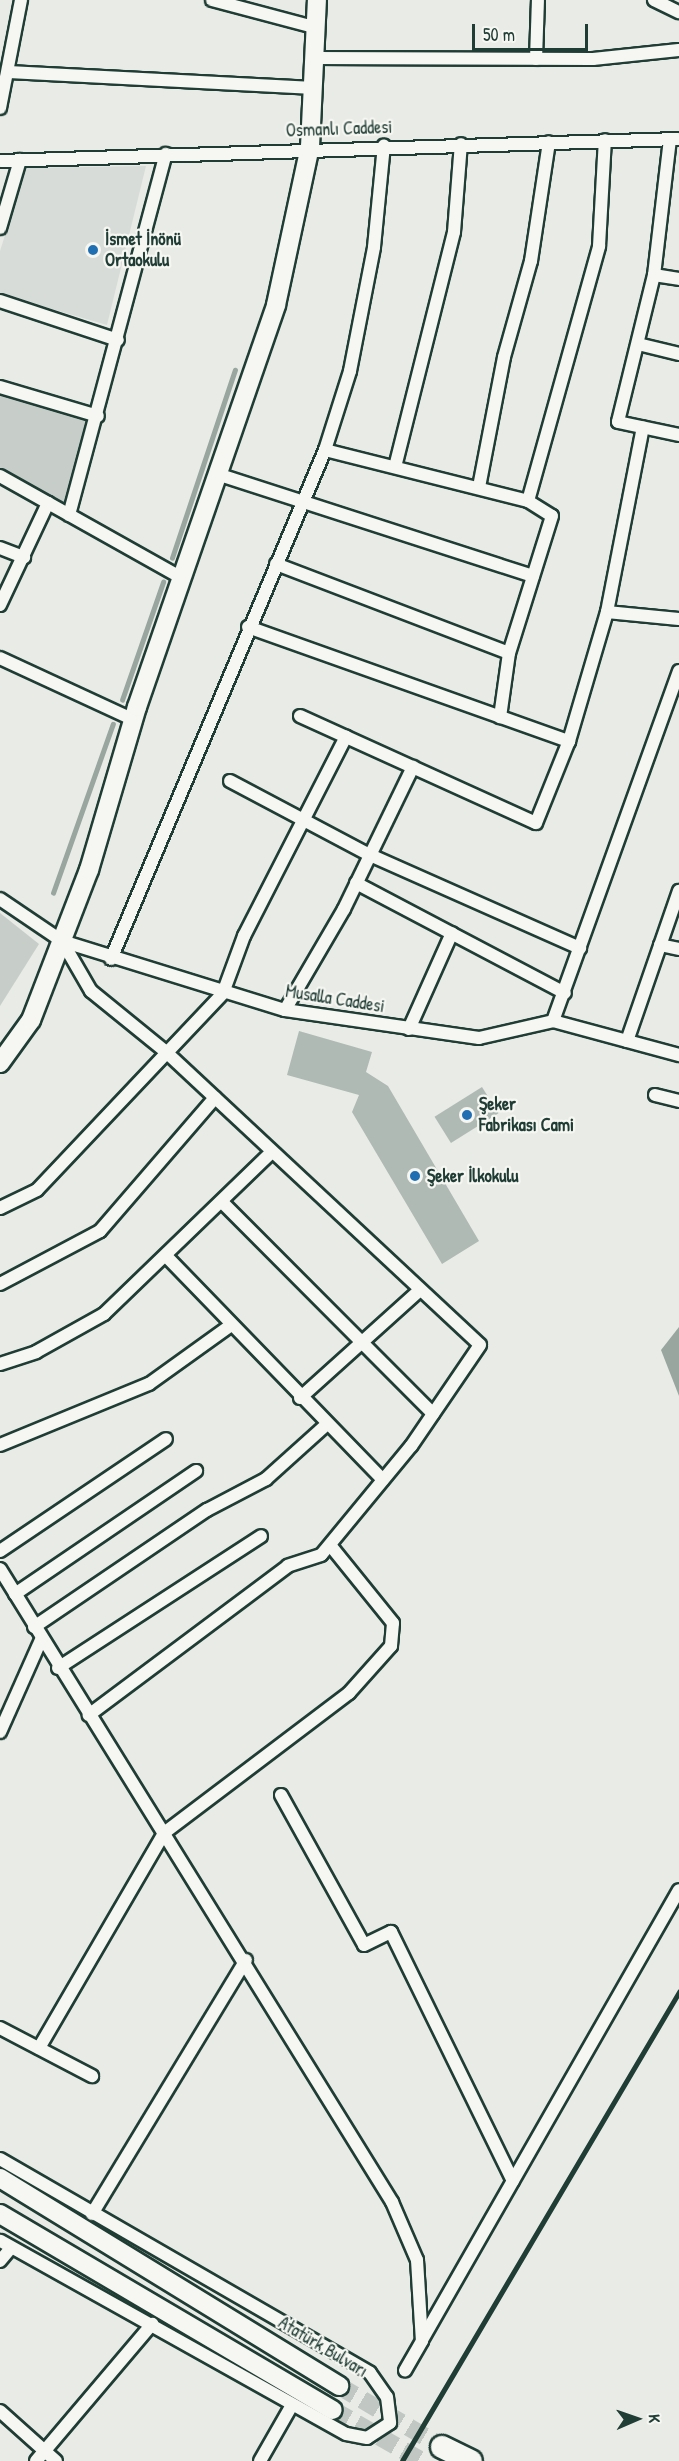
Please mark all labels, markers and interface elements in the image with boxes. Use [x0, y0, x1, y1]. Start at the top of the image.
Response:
scale bar [475, 12, 590, 50]
text: 50 m [483, 22, 515, 47]
street label: Osmanlı Caddesi [285, 116, 393, 142]
place label: İsmet İnönü Ortaokulu [105, 229, 181, 272]
marker: İsmet İnönü Ortaokulu [86, 243, 100, 257]
street label: Musalla Caddesi [284, 981, 386, 1017]
place label: Şeker Fabrikası Cami [479, 1094, 574, 1136]
marker: Şeker Fabrikası Cami [460, 1108, 474, 1122]
place label: Şeker İlkokulu [427, 1165, 519, 1187]
marker: Şeker İlkokulu [408, 1169, 422, 1183]
street label: Atatürk Bulvarı [274, 2312, 372, 2382]
north arrow [607, 2389, 667, 2449]
text: K [644, 2414, 666, 2423]

